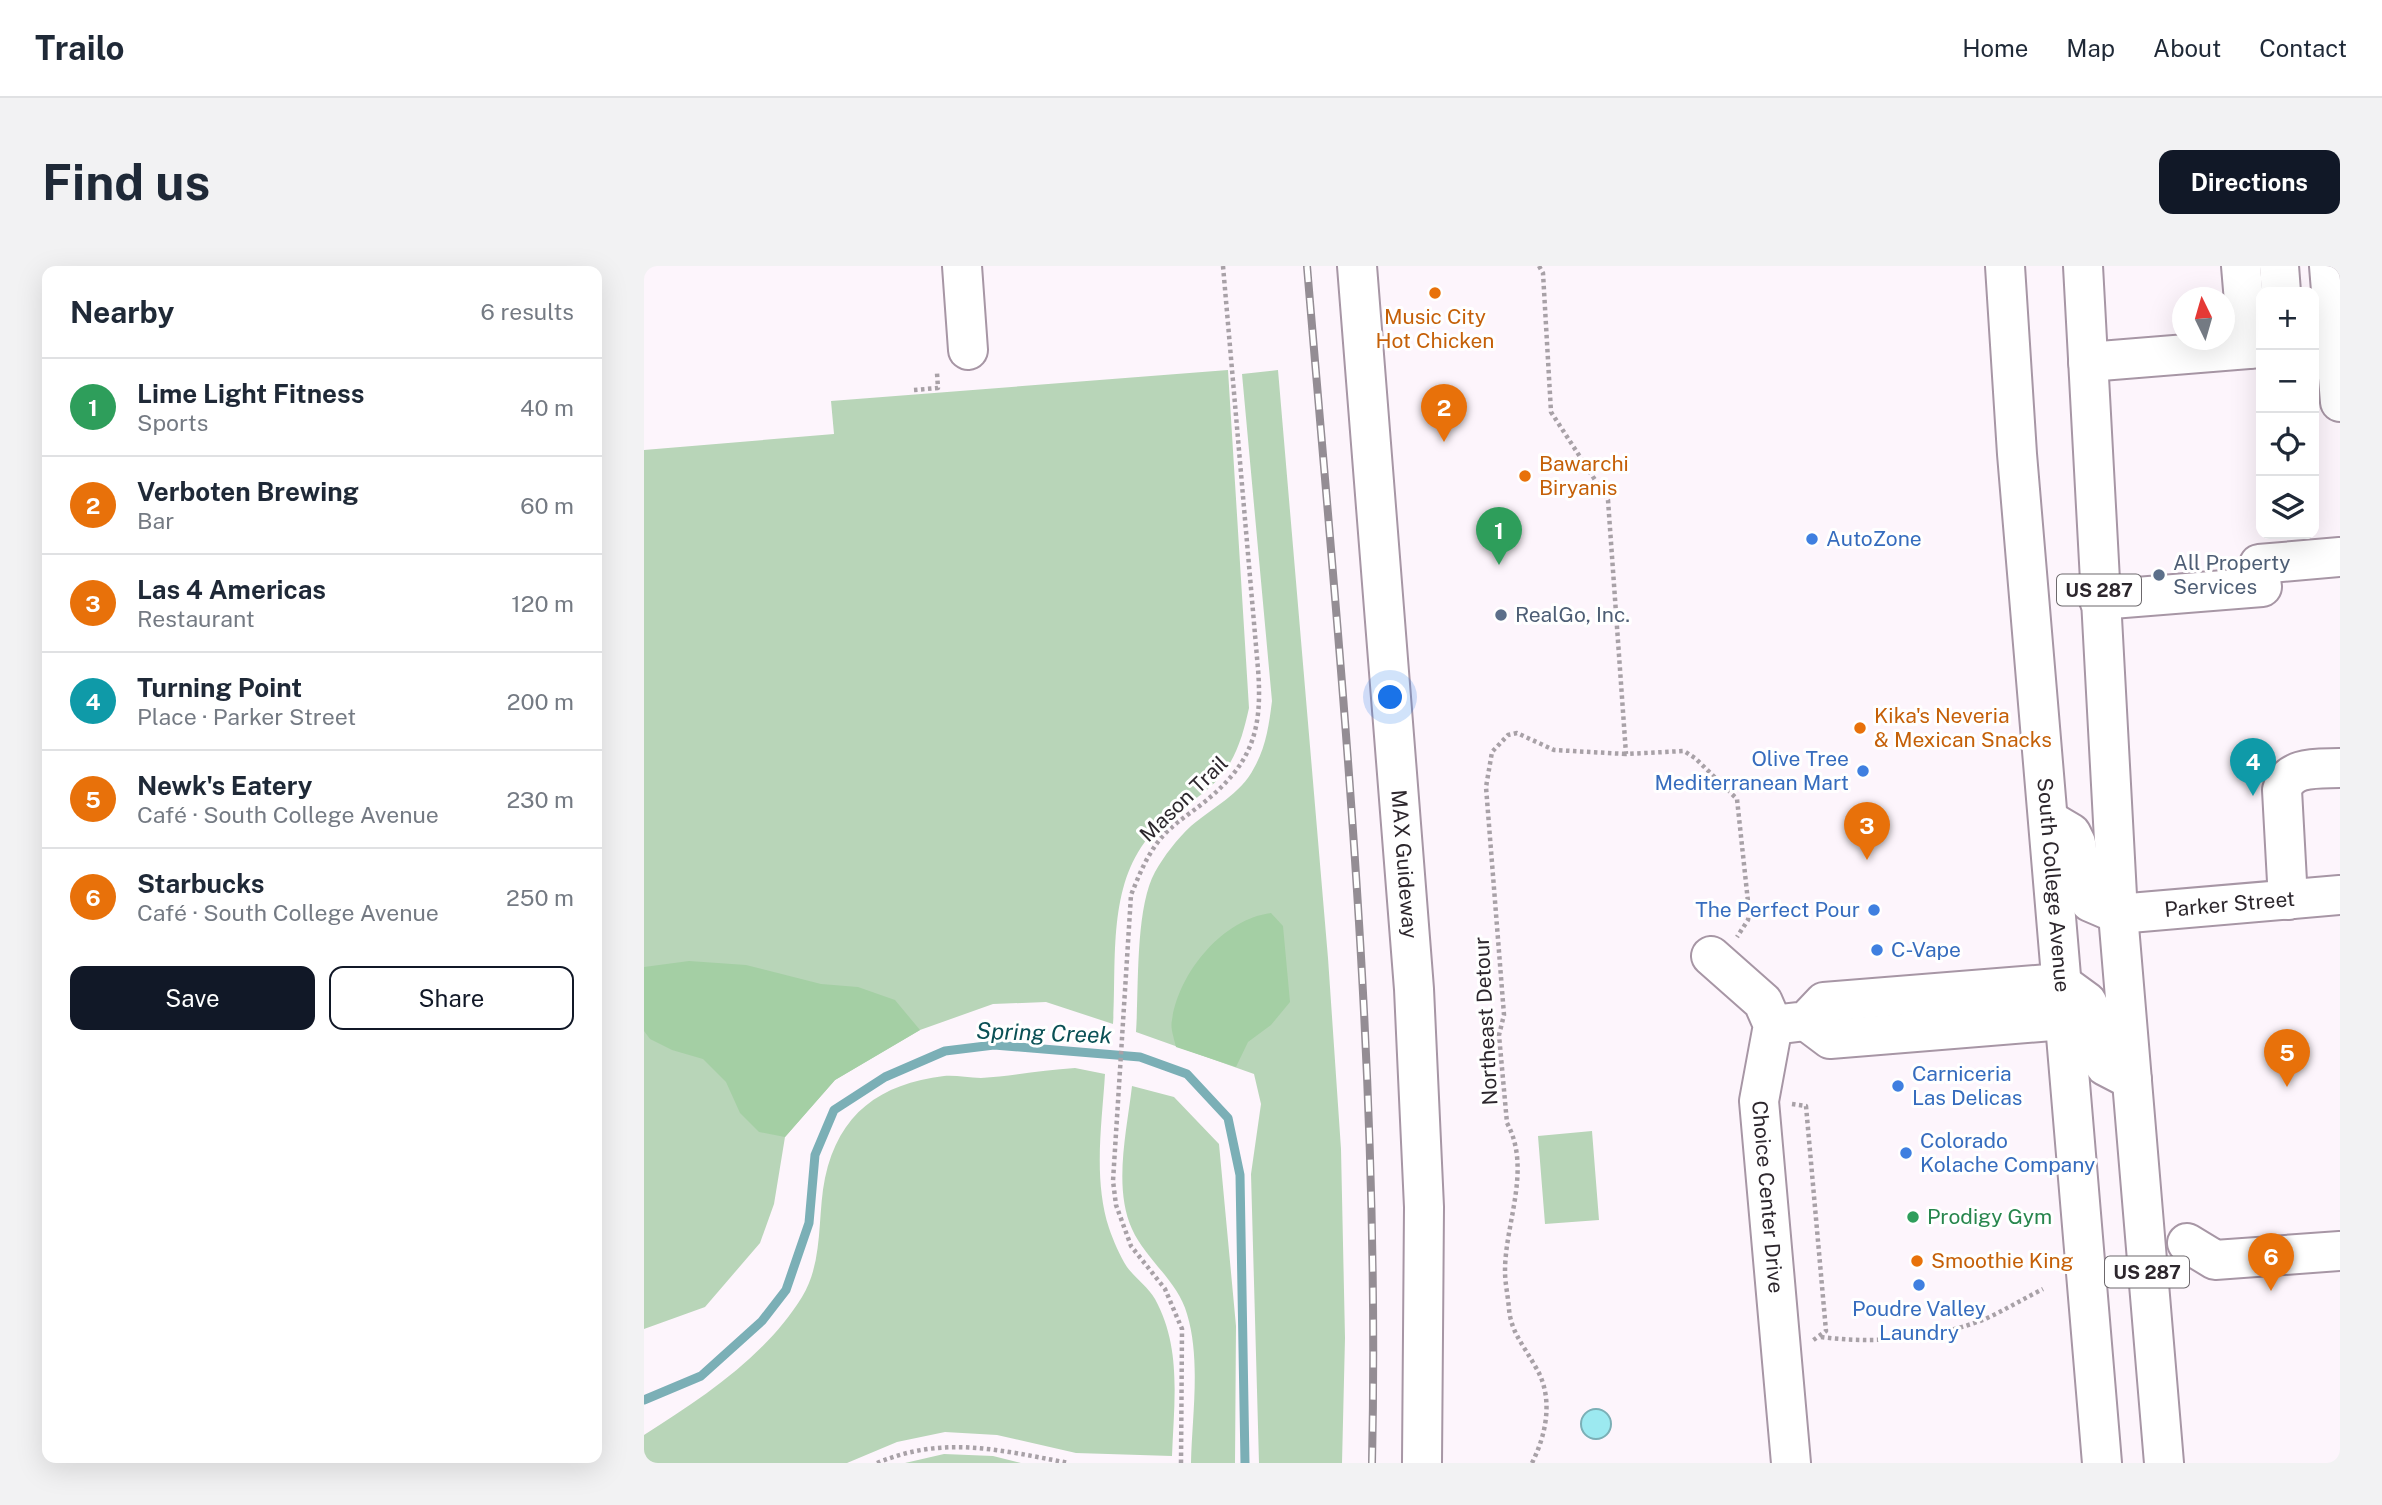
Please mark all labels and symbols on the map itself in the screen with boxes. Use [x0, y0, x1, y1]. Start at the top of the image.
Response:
marker: Music City Hot Chicken [1427, 285, 1443, 301]
north arrow [2172, 287, 2235, 350]
place label: Music City Hot Chicken [1376, 304, 1494, 353]
pin: 2 [1421, 384, 1467, 442]
place label: Bawarchi Biryanis [1539, 451, 1629, 500]
marker: Bawarchi Biryanis [1517, 468, 1533, 484]
pin: 1 [1476, 507, 1522, 565]
place label: AutoZone [1826, 526, 1922, 551]
marker: AutoZone [1804, 531, 1820, 547]
place label: All Property Services [2173, 550, 2290, 599]
marker: All Property Services [2151, 567, 2167, 583]
road number: US 287 [2057, 574, 2141, 606]
place label: RealGo, Inc. [1515, 602, 1630, 627]
marker: RealGo, Inc. [1493, 607, 1509, 623]
your location [1373, 680, 1407, 714]
place label: Kika's Neveria & Mexican Snacks [1874, 703, 2052, 752]
marker: Kika's Neveria & Mexican Snacks [1852, 720, 1868, 736]
pin: 4 [2230, 738, 2276, 796]
place label: Olive Tree Mediterranean Mart [1654, 746, 1849, 795]
street label: Mason Trail [1134, 751, 1233, 847]
marker: Olive Tree Mediterranean Mart [1855, 763, 1871, 779]
street label: South College Avenue [2032, 777, 2075, 993]
street label: MAX Guideway [1386, 789, 1423, 940]
pin: 3 [1844, 802, 1890, 860]
street label: Parker Street [2163, 886, 2296, 922]
place label: The Perfect Pour [1695, 897, 1860, 922]
marker: The Perfect Pour [1866, 902, 1882, 918]
street label: Northeast Detour [1469, 936, 1502, 1106]
place label: C-Vape [1891, 937, 1961, 962]
marker: C-Vape [1869, 942, 1885, 958]
water label: Spring Creek [976, 1017, 1113, 1048]
pin: 5 [2264, 1029, 2310, 1087]
place label: Carniceria Las Delicas [1912, 1061, 2022, 1110]
marker: Carniceria Las Delicas [1890, 1078, 1906, 1094]
street label: Choice Center Drive [1747, 1099, 1789, 1294]
place label: Colorado Kolache Company [1920, 1128, 2095, 1177]
marker: Colorado Kolache Company [1898, 1145, 1914, 1161]
place label: Prodigy Gym [1927, 1204, 2052, 1229]
marker: Prodigy Gym [1905, 1209, 1921, 1225]
pin: 6 [2248, 1233, 2294, 1291]
place label: Smoothie King [1931, 1248, 2074, 1273]
marker: Smoothie King [1909, 1253, 1925, 1269]
road number: US 287 [2105, 1256, 2189, 1288]
marker: Poudre Valley Laundry [1911, 1277, 1927, 1293]
place label: Poudre Valley Laundry [1852, 1296, 1986, 1345]

